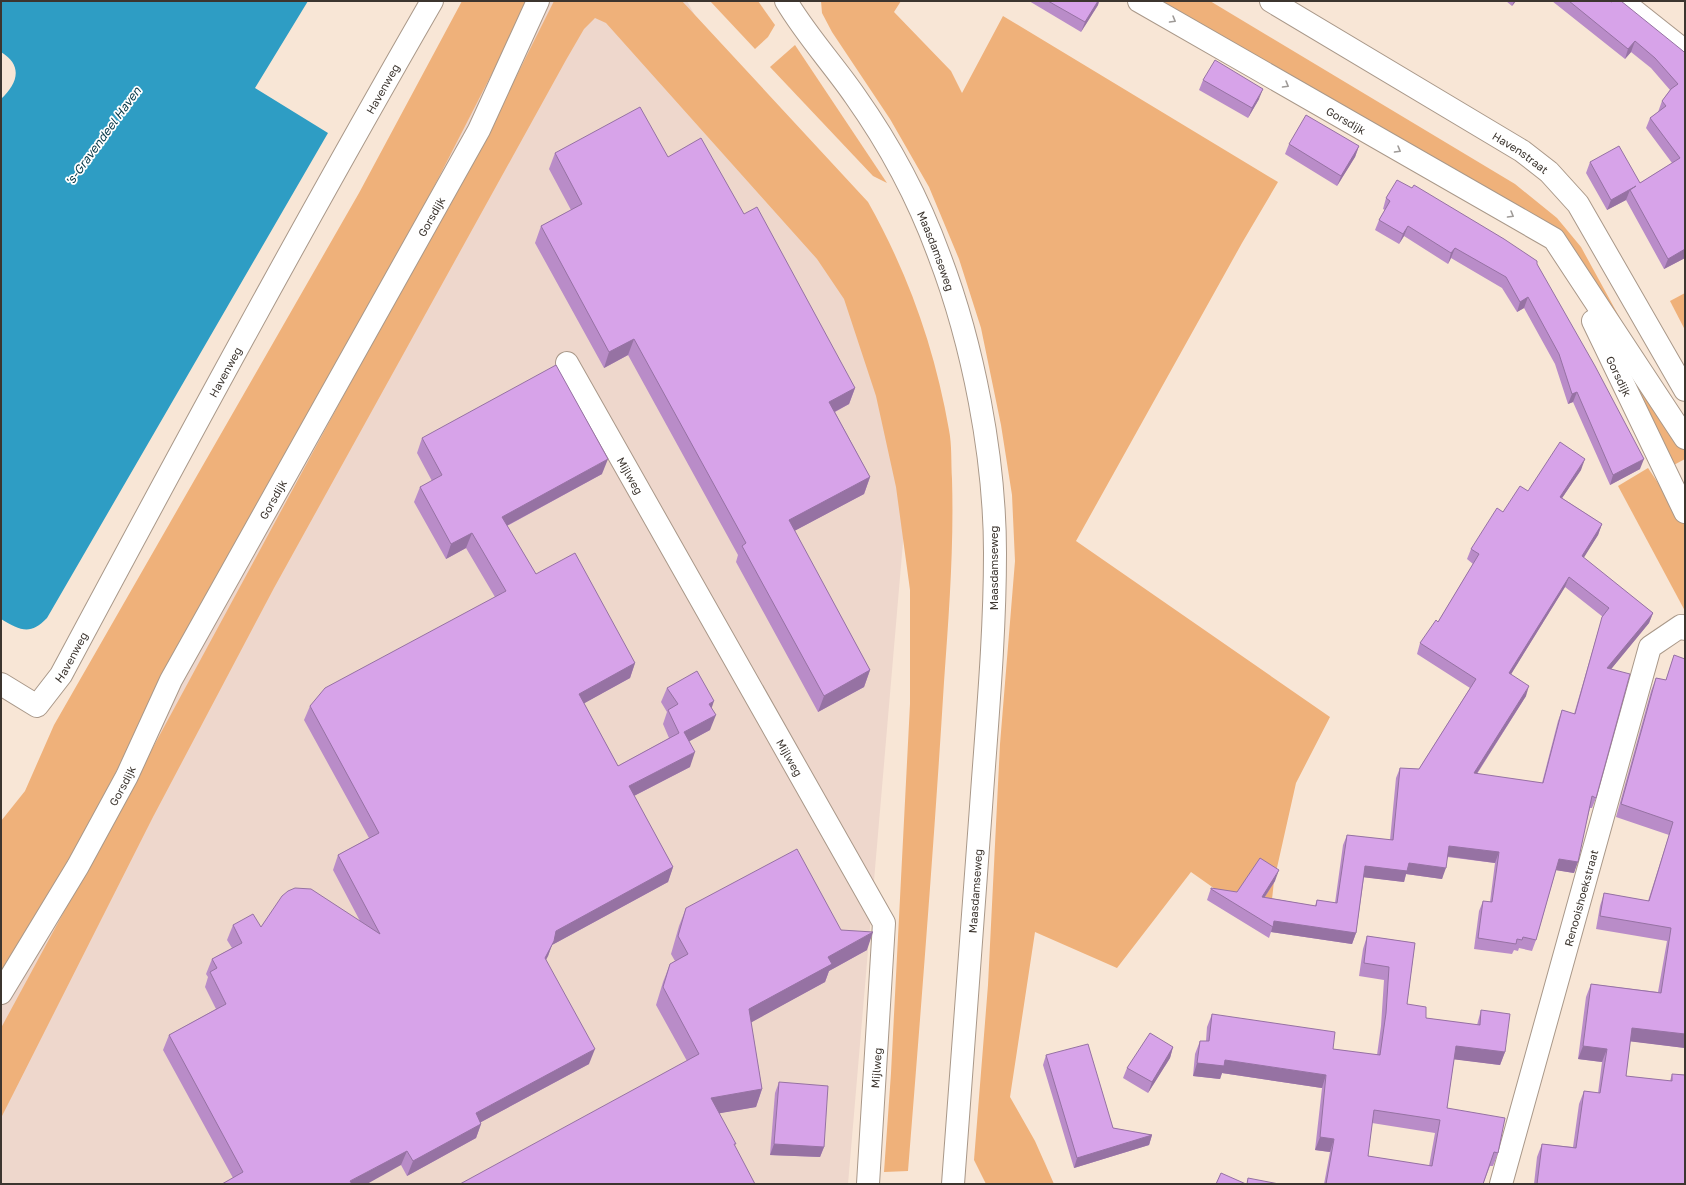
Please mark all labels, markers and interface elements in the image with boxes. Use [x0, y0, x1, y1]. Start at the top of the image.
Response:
one-way arrow [1169, 16, 1176, 23]
street label: Havenweg [363, 61, 401, 116]
one-way arrow [1282, 81, 1289, 88]
water label: 's-Gravendeel Haven [62, 83, 144, 188]
street label: Gorsdijk [1324, 103, 1368, 136]
street label: Havenstraat [1491, 129, 1551, 176]
one-way arrow [1394, 145, 1402, 153]
street label: Gorsdijk [414, 194, 447, 238]
street label: Maasdamseweg [915, 209, 958, 292]
one-way arrow [1507, 210, 1514, 217]
street label: Havenweg [206, 344, 244, 399]
street label: Gorsdijk [1604, 354, 1635, 398]
street label: Mijlweg [615, 454, 646, 496]
street label: Gorsdijk [256, 477, 289, 521]
street label: Maasdamseweg [987, 526, 1000, 610]
street label: Havenweg [52, 629, 90, 685]
street label: Mijlweg [774, 736, 806, 778]
street label: Gorsdijk [106, 764, 137, 808]
street label: Maasdamseweg [966, 848, 984, 934]
street label: Renooishoekstraat [1561, 848, 1600, 948]
street label: Mijlweg [868, 1047, 884, 1089]

